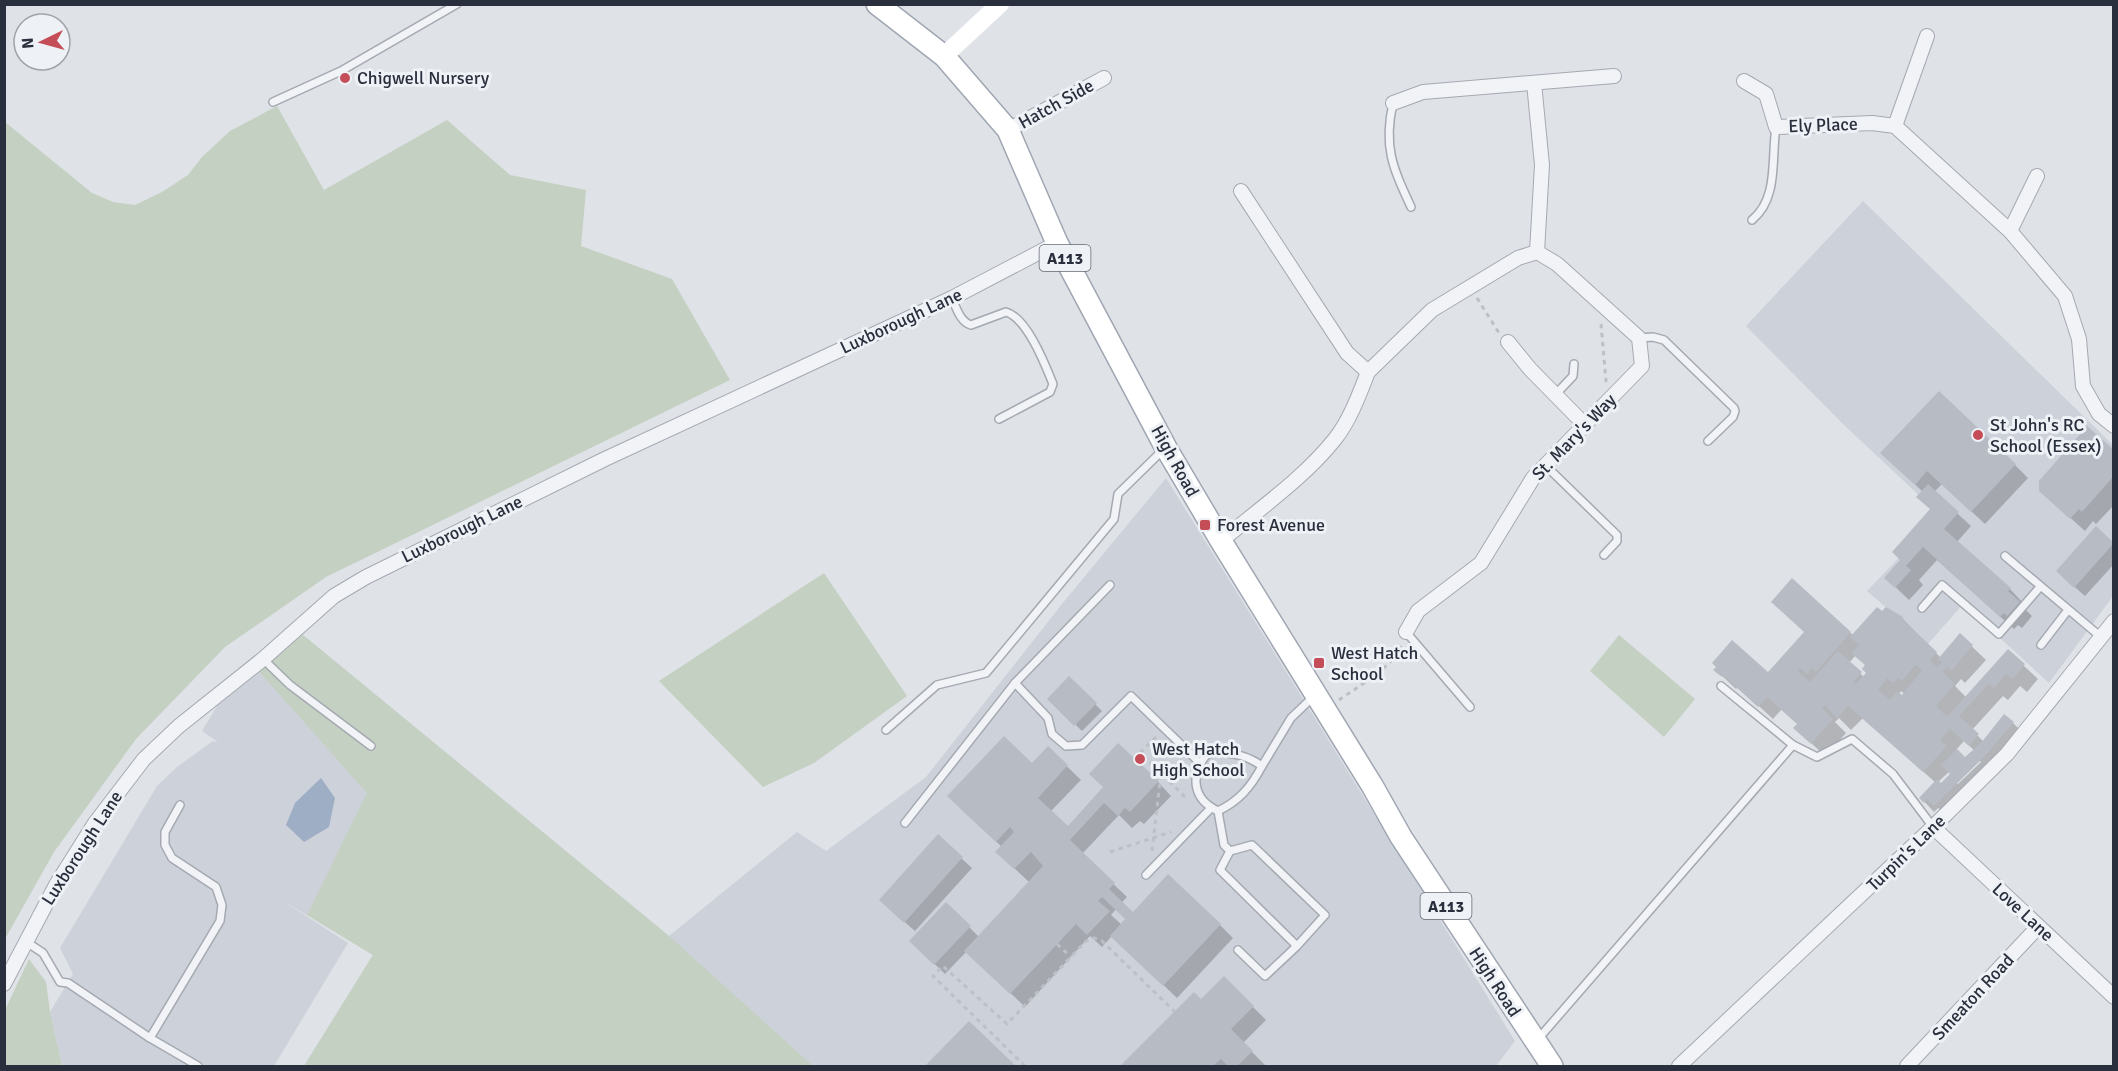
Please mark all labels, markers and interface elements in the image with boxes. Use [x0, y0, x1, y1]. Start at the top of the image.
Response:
north arrow [12, 12, 72, 72]
text: N [18, 37, 39, 50]
place label: Chigwell Nursery [357, 67, 490, 89]
marker: Chigwell Nursery [338, 71, 352, 85]
street label: Hatch Side [1014, 74, 1098, 134]
street label: Ely Place [1788, 113, 1858, 137]
road number: A113 [1040, 245, 1090, 271]
street label: Luxborough Lane [837, 283, 965, 359]
street label: St. Mary's Way [1527, 389, 1621, 485]
place label: St John's RC School (Essex) [1990, 414, 2101, 457]
street label: High Road [1146, 421, 1204, 501]
marker: St John's RC School (Essex) [1971, 428, 1985, 442]
street label: Luxborough Lane [398, 490, 526, 568]
place label: Forest Avenue [1217, 514, 1325, 536]
marker: Forest Avenue [1198, 518, 1212, 532]
place label: West Hatch School [1331, 642, 1418, 685]
marker: West Hatch School [1312, 656, 1326, 670]
place label: West Hatch High School [1152, 738, 1245, 781]
marker: West Hatch High School [1133, 752, 1147, 766]
street label: Luxborough Lane [37, 787, 127, 909]
street label: Turpin's Lane [1862, 810, 1950, 896]
street label: Love Lane [1988, 878, 2058, 946]
road number: A113 [1420, 893, 1472, 919]
street label: High Road [1464, 943, 1526, 1021]
street label: Smeaton Road [1927, 949, 2019, 1045]

